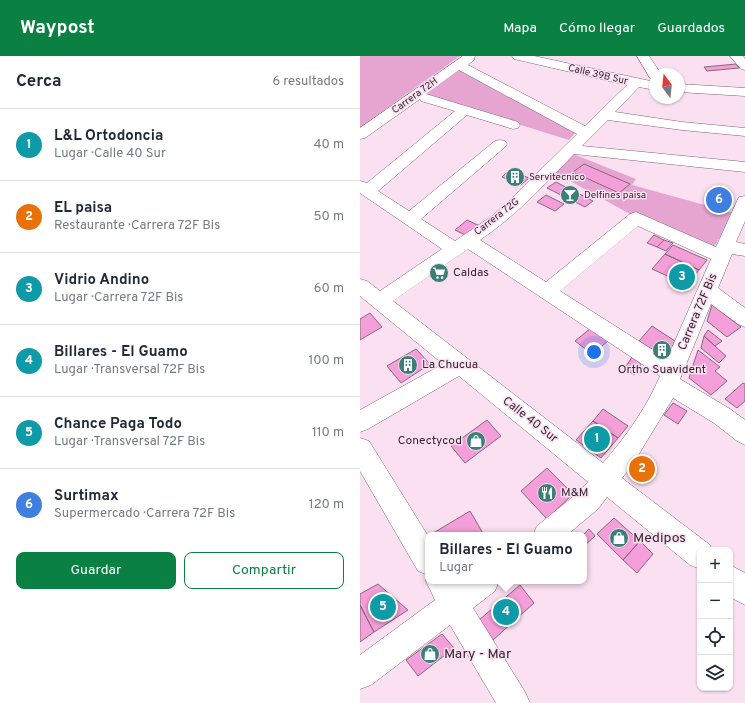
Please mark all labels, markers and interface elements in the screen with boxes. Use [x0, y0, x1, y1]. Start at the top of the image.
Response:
text: Waypost [20, 16, 95, 40]
text: Mapa [503, 20, 537, 37]
text: Cómo llegar [559, 20, 635, 37]
text: Guardados [657, 20, 725, 37]
street label: Calle 39B Sur [567, 62, 629, 88]
north arrow [649, 68, 685, 104]
text: Cerca [16, 71, 62, 93]
text: 6 resultados [273, 74, 344, 90]
street label: Carrera 72H [389, 75, 441, 117]
text: L&L Ortodoncia [54, 127, 163, 146]
text: 1 [26, 137, 32, 153]
text: 40 m [314, 137, 344, 153]
text: Lugar · Calle 40 Sur [54, 146, 166, 162]
building icon: Servitecnico [504, 166, 526, 188]
place label: Servitecnico [529, 171, 585, 184]
bar icon: Delfines paisa [559, 184, 581, 206]
pin: 6 [706, 185, 732, 215]
place label: Delfines paisa [584, 189, 646, 202]
street label: Carrera 72G [472, 195, 522, 239]
text: EL paisa [54, 199, 112, 218]
text: 2 [25, 209, 33, 225]
text: 50 m [314, 209, 344, 225]
text: Restaurante · Carrera 72F Bis [54, 218, 220, 234]
supermarket icon: Caldas [428, 262, 450, 284]
pin: 3 [669, 262, 695, 292]
place label: Caldas [453, 265, 489, 281]
text: Vidrio Andino [54, 271, 149, 290]
street label: Carrera 72F Bis [675, 271, 721, 353]
text: 3 [25, 281, 33, 297]
text: 60 m [314, 281, 344, 297]
text: Lugar · Carrera 72F Bis [54, 290, 183, 306]
building icon: Ortho Suavident [651, 339, 673, 361]
your location [584, 342, 604, 362]
text: Billares - El Guamo [54, 343, 188, 362]
text: 4 [25, 353, 33, 369]
text: 100 m [308, 353, 344, 369]
building icon: La Chucua [397, 354, 419, 376]
place label: La Chucua [422, 357, 478, 373]
text: Lugar · Transversal 72F Bis [54, 362, 205, 378]
place label: Ortho Suavident [618, 362, 706, 378]
street label: Calle 40 Sur [499, 393, 561, 447]
text: Chance Paga Todo [54, 415, 182, 434]
pin: 1 [584, 424, 610, 454]
text: 5 [25, 425, 33, 441]
text: 110 m [312, 425, 344, 441]
shop icon: Conectycod [465, 430, 487, 452]
place label: Conectycod [398, 433, 462, 449]
text: Lugar · Transversal 72F Bis [54, 434, 205, 450]
pin: 2 [629, 454, 655, 484]
restaurant icon: M&M [536, 482, 558, 504]
place label: M&M [561, 485, 588, 501]
text: Surtimax [54, 487, 119, 506]
text: 6 [25, 497, 33, 513]
text: 120 m [309, 497, 344, 513]
text: Supermercado · Carrera 72F Bis [54, 506, 235, 522]
shop icon: Medipos [608, 527, 630, 549]
place label: Medipos [633, 530, 686, 547]
popup [425, 532, 587, 584]
text: Billares - El Guamo [439, 541, 573, 560]
map controls [697, 547, 733, 691]
button: + [697, 547, 733, 583]
button: Guardar [16, 552, 176, 589]
button: Compartir [184, 552, 344, 589]
text: Lugar [439, 560, 473, 576]
button: − [697, 583, 733, 619]
pin: 5 [370, 592, 396, 622]
pin: 4 [493, 597, 519, 627]
button: locate [697, 619, 733, 655]
shop icon: Mary - Mar [419, 643, 441, 665]
place label: Mary - Mar [444, 646, 512, 663]
button: layers [697, 655, 733, 691]

